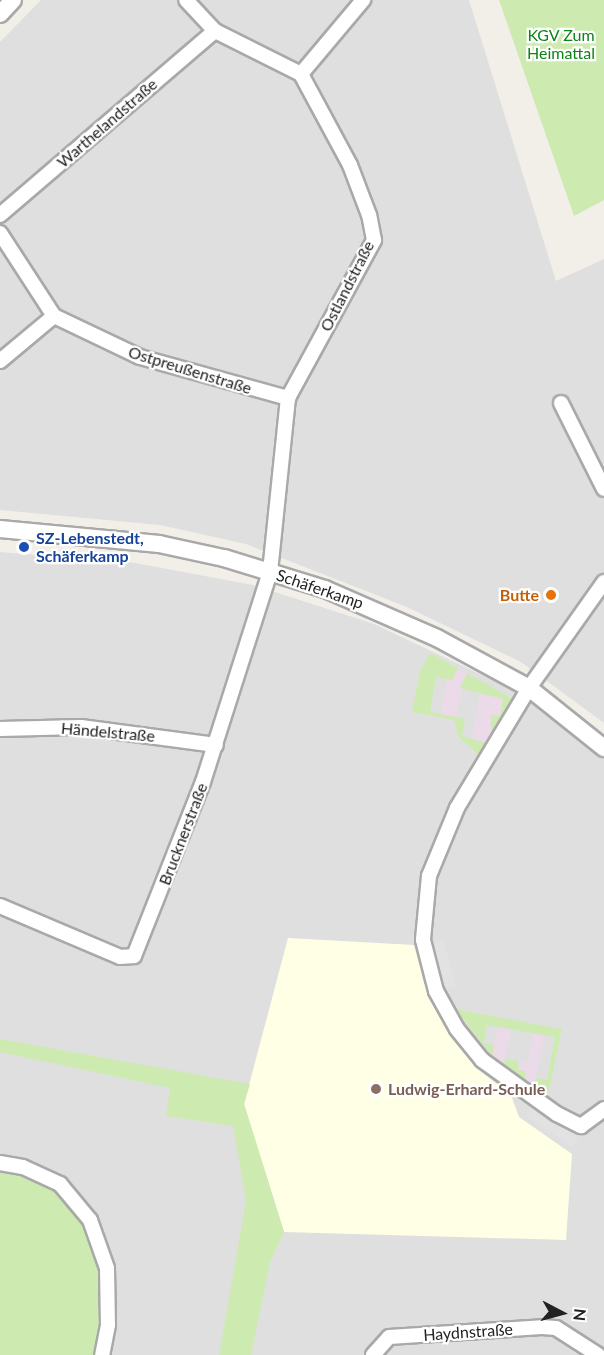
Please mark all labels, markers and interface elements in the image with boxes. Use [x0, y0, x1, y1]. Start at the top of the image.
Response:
park label: KGV Zum Heimattal [527, 25, 595, 63]
street label: Warthelandstraße [53, 74, 161, 172]
street label: Ostlandstraße [316, 238, 378, 334]
street label: Ostpreußenstraße [126, 342, 254, 398]
place label: SZ-Lebenstedt, Schäferkamp [36, 528, 144, 566]
marker: SZ-Lebenstedt, Schäferkamp [17, 540, 31, 554]
street label: Schäferkamp [274, 565, 366, 613]
place label: Butte [500, 585, 539, 605]
marker: Butte [544, 588, 558, 602]
street label: Händelstraße [60, 718, 156, 746]
street label: Brucknerstraße [155, 780, 211, 888]
place label: Ludwig-Erhard-Schule [388, 1079, 545, 1099]
marker: Ludwig-Erhard-Schule [369, 1082, 383, 1096]
north arrow [532, 1283, 592, 1343]
text: N [570, 1308, 590, 1322]
street label: Haydnstraße [423, 1319, 513, 1345]

